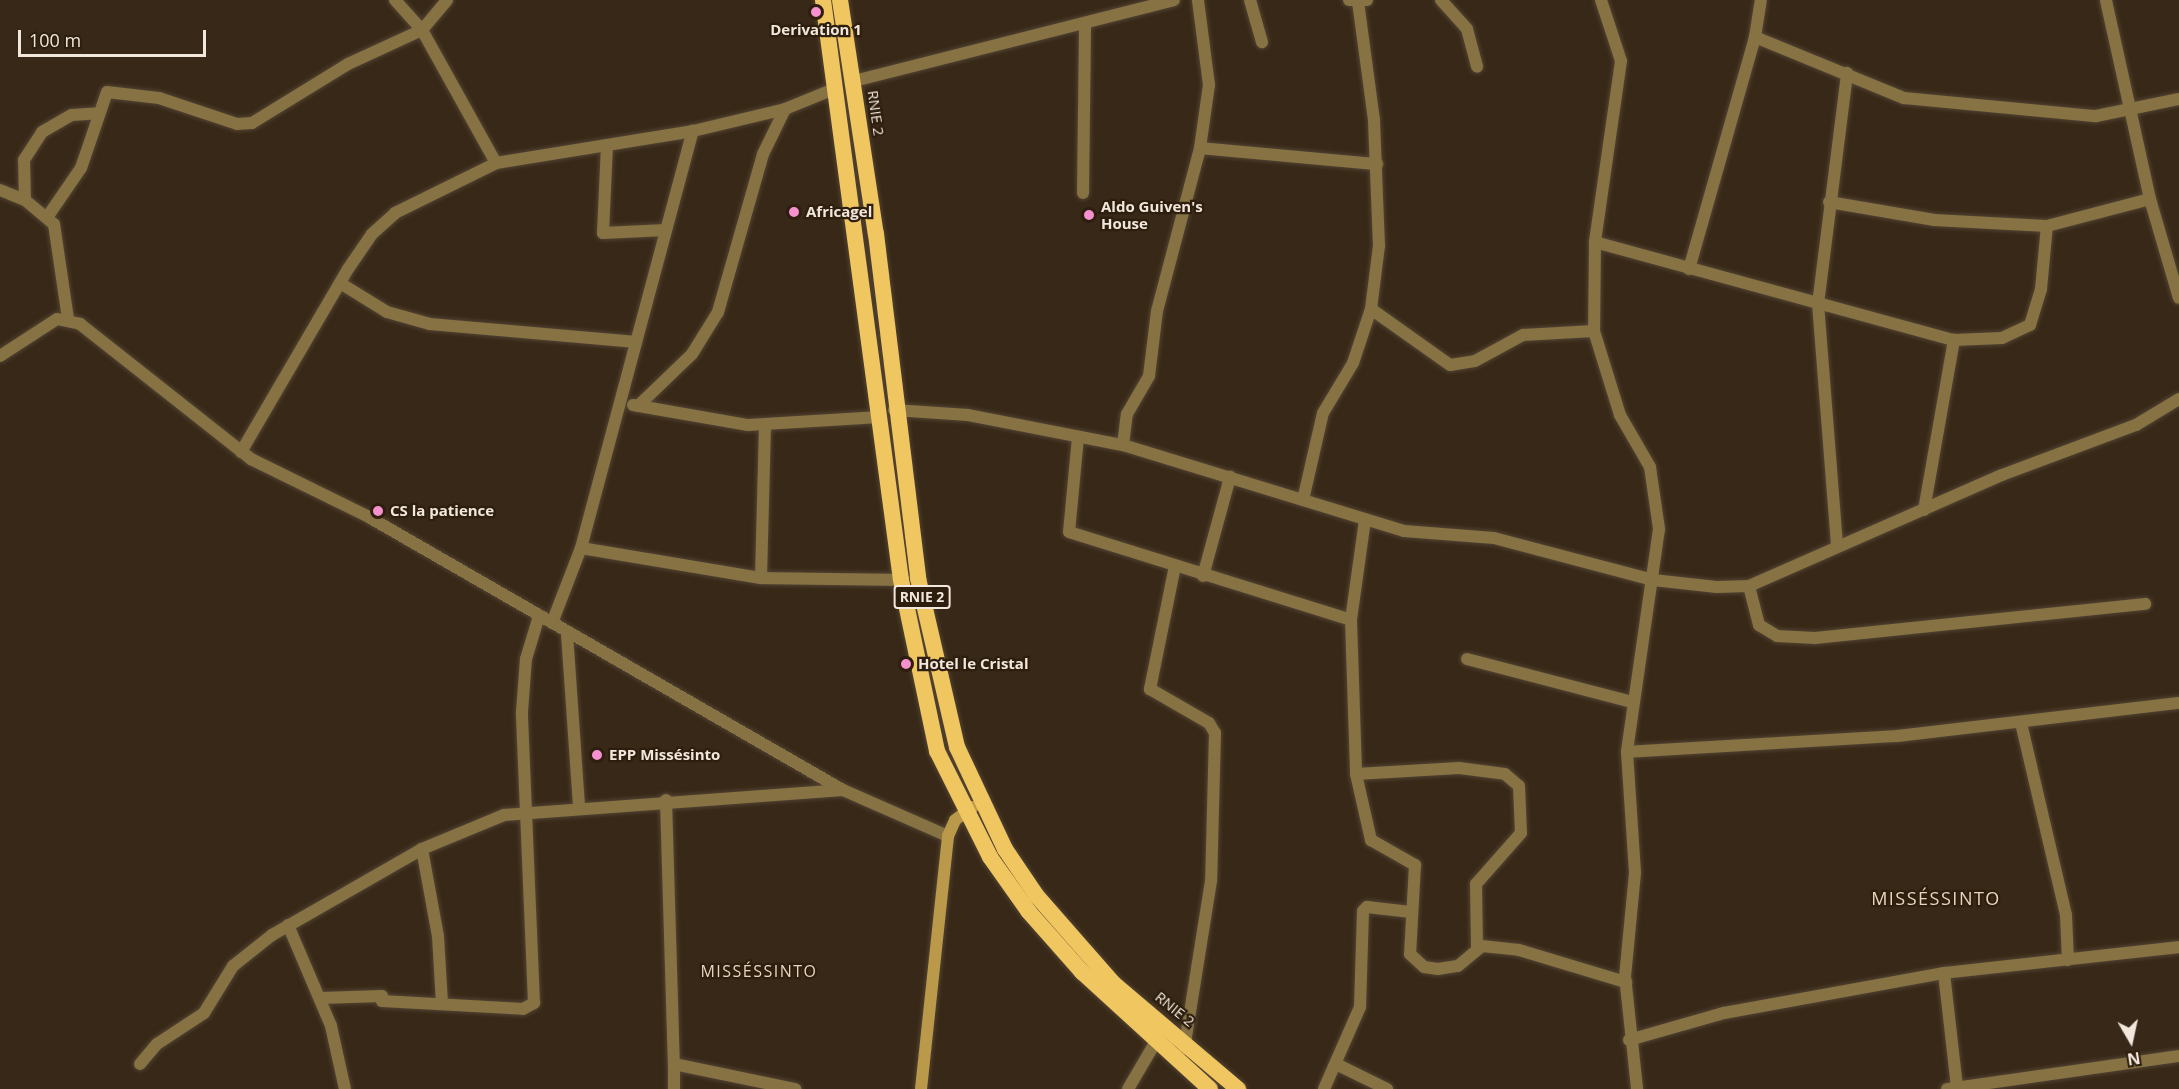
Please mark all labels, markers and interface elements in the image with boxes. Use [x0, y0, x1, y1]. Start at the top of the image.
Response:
marker: Derivation 1 [809, 5, 823, 19]
scale bar [21, 18, 208, 56]
place label: Derivation 1 [770, 21, 862, 39]
text: 100 m [29, 28, 81, 52]
street label: RNIE 2 [864, 89, 888, 137]
place label: Aldo Guiven's House [1101, 197, 1203, 232]
place label: Africagel [806, 203, 872, 221]
marker: Africagel [787, 205, 801, 219]
marker: Aldo Guiven's House [1082, 208, 1096, 222]
place label: CS la patience [390, 502, 494, 520]
marker: CS la patience [371, 504, 385, 518]
road number: RNIE 2 [894, 586, 950, 608]
place label: Hotel le Cristal [918, 655, 1029, 673]
marker: Hotel le Cristal [899, 657, 913, 671]
place label: EPP Missésinto [609, 746, 720, 764]
marker: EPP Missésinto [590, 748, 604, 762]
district label: MISSÉSSINTO [1871, 887, 2001, 909]
district label: MISSÉSSINTO [700, 961, 818, 981]
street label: RNIE 2 [1152, 988, 1198, 1030]
north arrow [2101, 1011, 2161, 1071]
text: N [2126, 1047, 2142, 1071]

